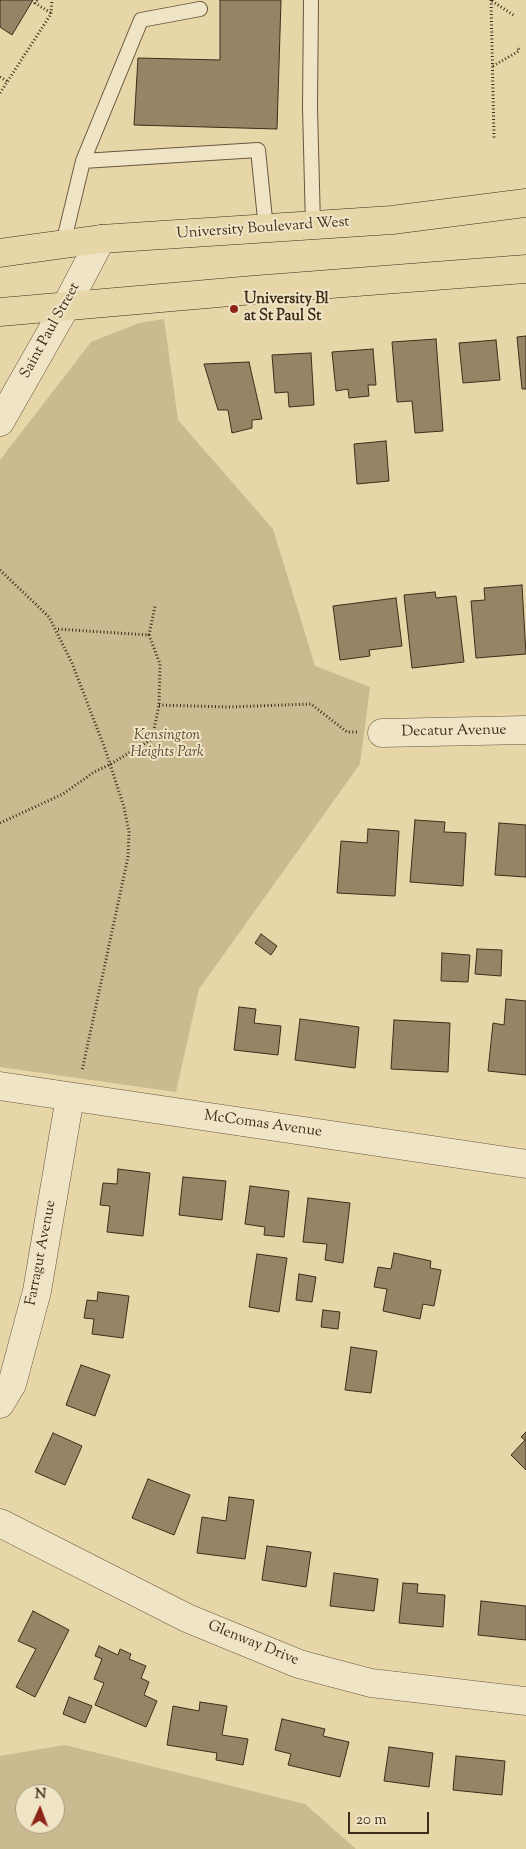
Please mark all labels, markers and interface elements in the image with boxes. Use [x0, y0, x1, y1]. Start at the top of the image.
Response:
street label: University Boulevard West [176, 214, 350, 244]
street label: Saint Paul Street [17, 280, 85, 382]
place label: University Bl at St Paul St [244, 291, 329, 326]
marker: University Bl at St Paul St [228, 303, 240, 315]
street label: Decatur Avenue [401, 722, 507, 742]
park label: Kensington Heights Park [130, 727, 204, 762]
street label: McComas Avenue [203, 1108, 323, 1142]
street label: Farragut Avenue [23, 1199, 61, 1307]
street label: Glenway Drive [205, 1618, 301, 1670]
north arrow [15, 1784, 65, 1834]
text: N [35, 1785, 46, 1805]
scale bar [351, 1802, 432, 1834]
text: 20 m [356, 1810, 387, 1831]

